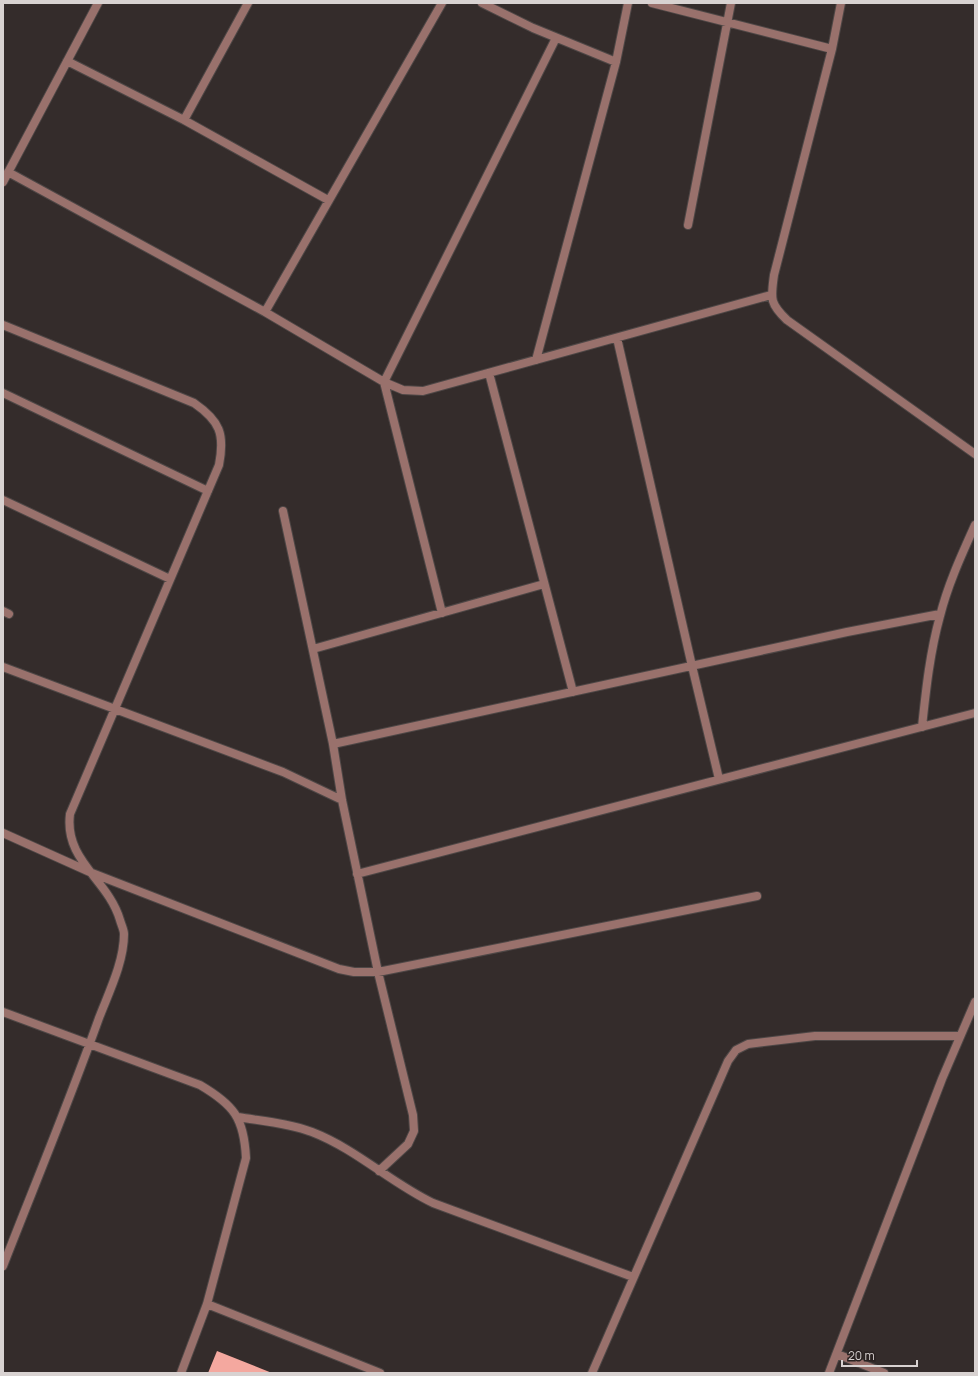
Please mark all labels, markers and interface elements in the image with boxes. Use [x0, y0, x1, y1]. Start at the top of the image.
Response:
scale bar [842, 1342, 917, 1368]
text: 20 m [848, 1347, 875, 1364]

